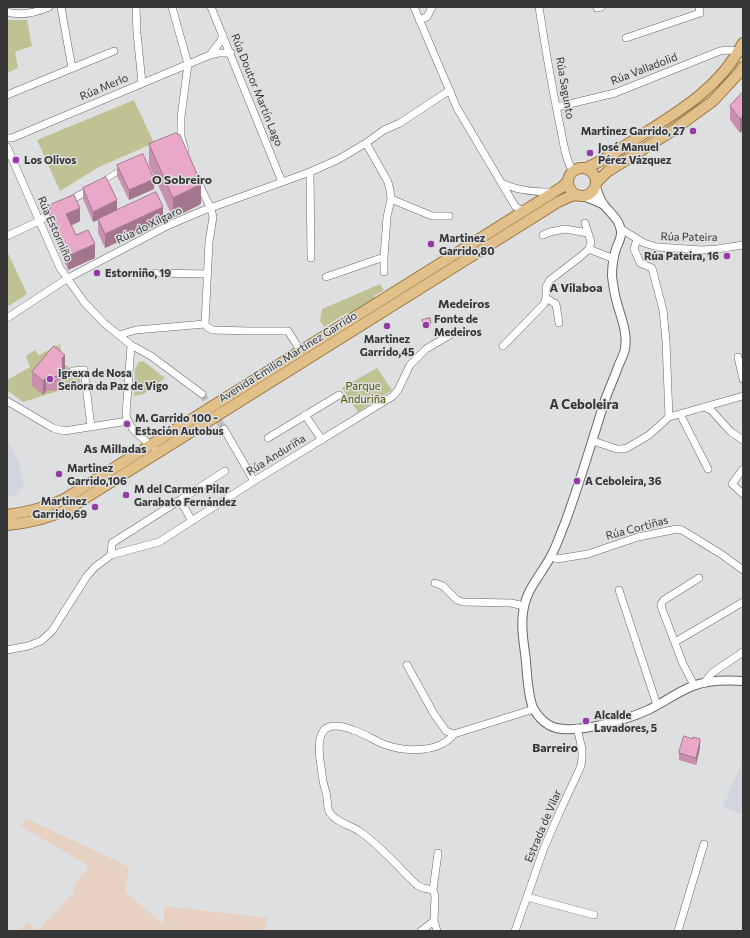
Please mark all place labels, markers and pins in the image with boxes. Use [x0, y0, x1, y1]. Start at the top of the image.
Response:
place label: Martinez Garrido, 27 [581, 124, 685, 138]
marker: Martinez Garrido, 27 [688, 126, 698, 136]
place label: José Manuel Pérez Vázquez [598, 140, 672, 166]
marker: José Manuel Pérez Vázquez [585, 148, 595, 158]
place label: Los Olivos [24, 153, 76, 167]
marker: Los Olivos [11, 155, 21, 165]
place label: Martinez Garrido,80 [439, 231, 494, 257]
marker: Martinez Garrido,80 [426, 239, 436, 249]
place label: Rúa Pateira, 16 [644, 249, 719, 263]
marker: Rúa Pateira, 16 [722, 251, 732, 261]
place label: Estorniño, 19 [105, 266, 171, 280]
marker: Estorniño, 19 [92, 268, 102, 278]
place label: Fonte de Medeiros [434, 312, 482, 338]
marker: Fonte de Medeiros [421, 320, 431, 330]
marker: Martinez Garrido,45 [382, 321, 392, 331]
place label: Martinez Garrido,45 [360, 332, 414, 358]
place label: Igrexa de Nosa Señora da Paz de Vigo [58, 366, 168, 392]
marker: Igrexa de Nosa Señora da Paz de Vigo [45, 374, 55, 384]
place label: M. Garrido 100 - Estación Autobus [135, 411, 224, 437]
marker: M. Garrido 100 - Estación Autobus [122, 419, 132, 429]
place label: Martinez Garrido,106 [67, 461, 127, 487]
marker: Martinez Garrido,106 [54, 469, 64, 479]
place label: A Ceboleira, 36 [585, 474, 662, 488]
marker: A Ceboleira, 36 [572, 476, 582, 486]
place label: M del Carmen Pilar Garabato Fernández [134, 482, 237, 508]
marker: M del Carmen Pilar Garabato Fernández [121, 490, 131, 500]
place label: Martinez Garrido,69 [32, 494, 87, 520]
marker: Martinez Garrido,69 [90, 502, 100, 512]
place label: Alcalde Lavadores, 5 [594, 708, 657, 734]
marker: Alcalde Lavadores, 5 [581, 716, 591, 726]

